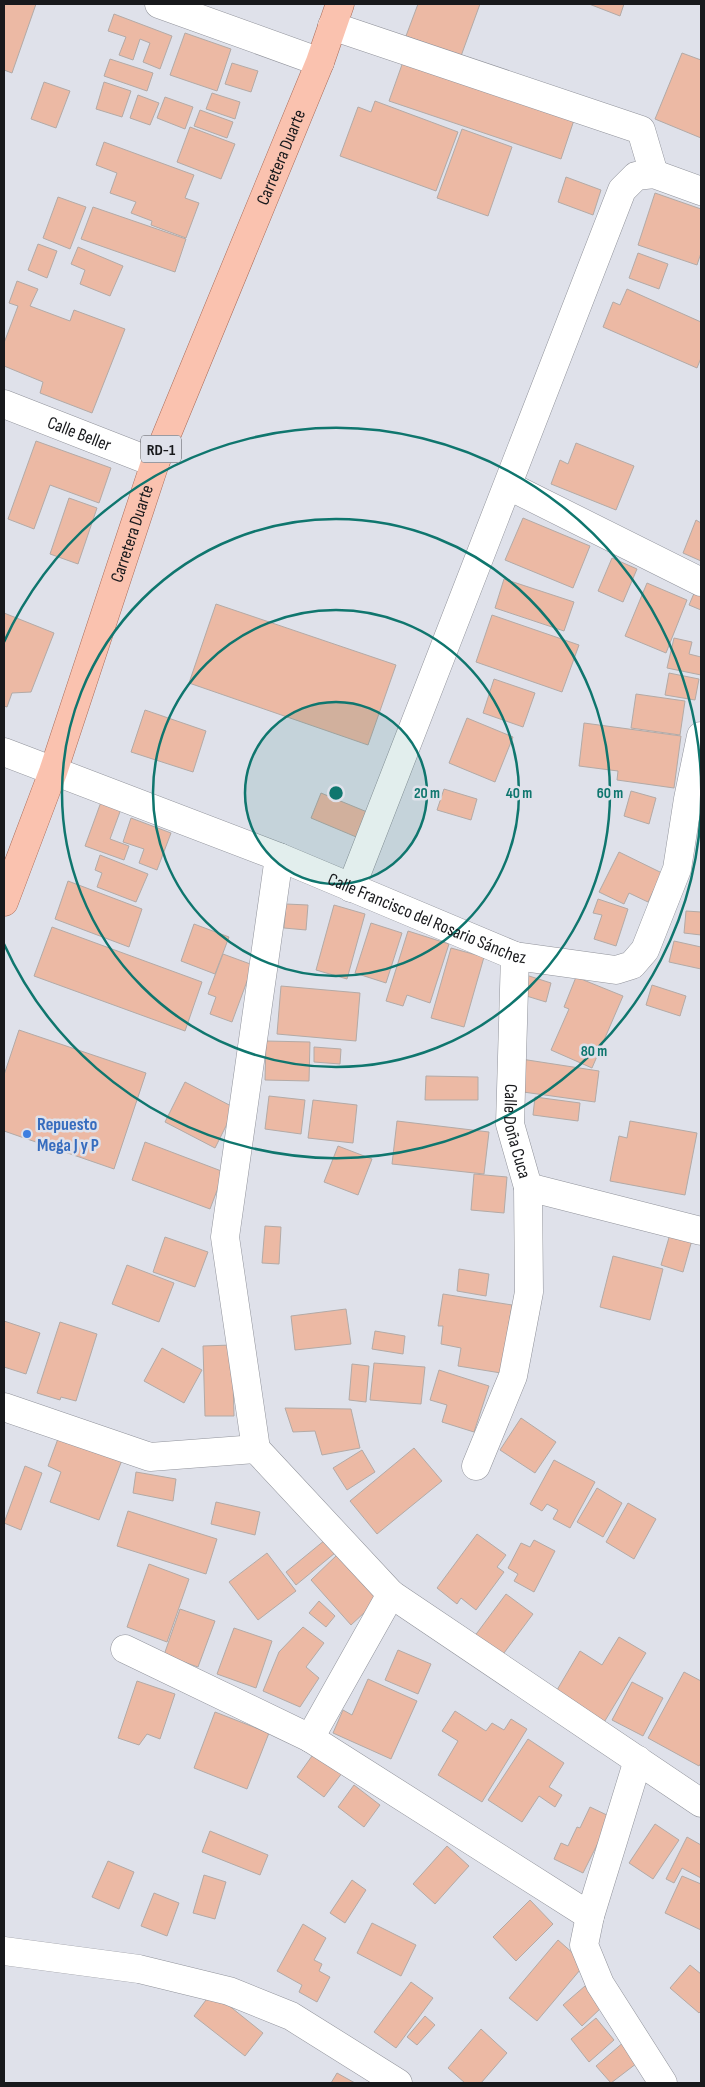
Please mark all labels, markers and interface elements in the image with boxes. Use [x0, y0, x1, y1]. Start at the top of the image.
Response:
street label: Carretera Duarte [252, 107, 310, 208]
street label: Calle Beller [44, 412, 114, 456]
road number: RD-1 [141, 436, 181, 462]
street label: Carretera Duarte [106, 482, 158, 585]
centre of rings [327, 784, 345, 802]
text: 20 m [414, 784, 440, 803]
text: 40 m [506, 784, 532, 803]
text: 60 m [597, 784, 623, 803]
street label: Calle Francisco del Rosario Sánchez [325, 869, 528, 969]
text: 80 m [581, 1042, 607, 1061]
street label: Calle Doña Cuca [499, 1084, 535, 1181]
place label: Repuesto Mega J y P [37, 1114, 99, 1156]
marker: Repuesto Mega J y P [21, 1128, 33, 1140]

